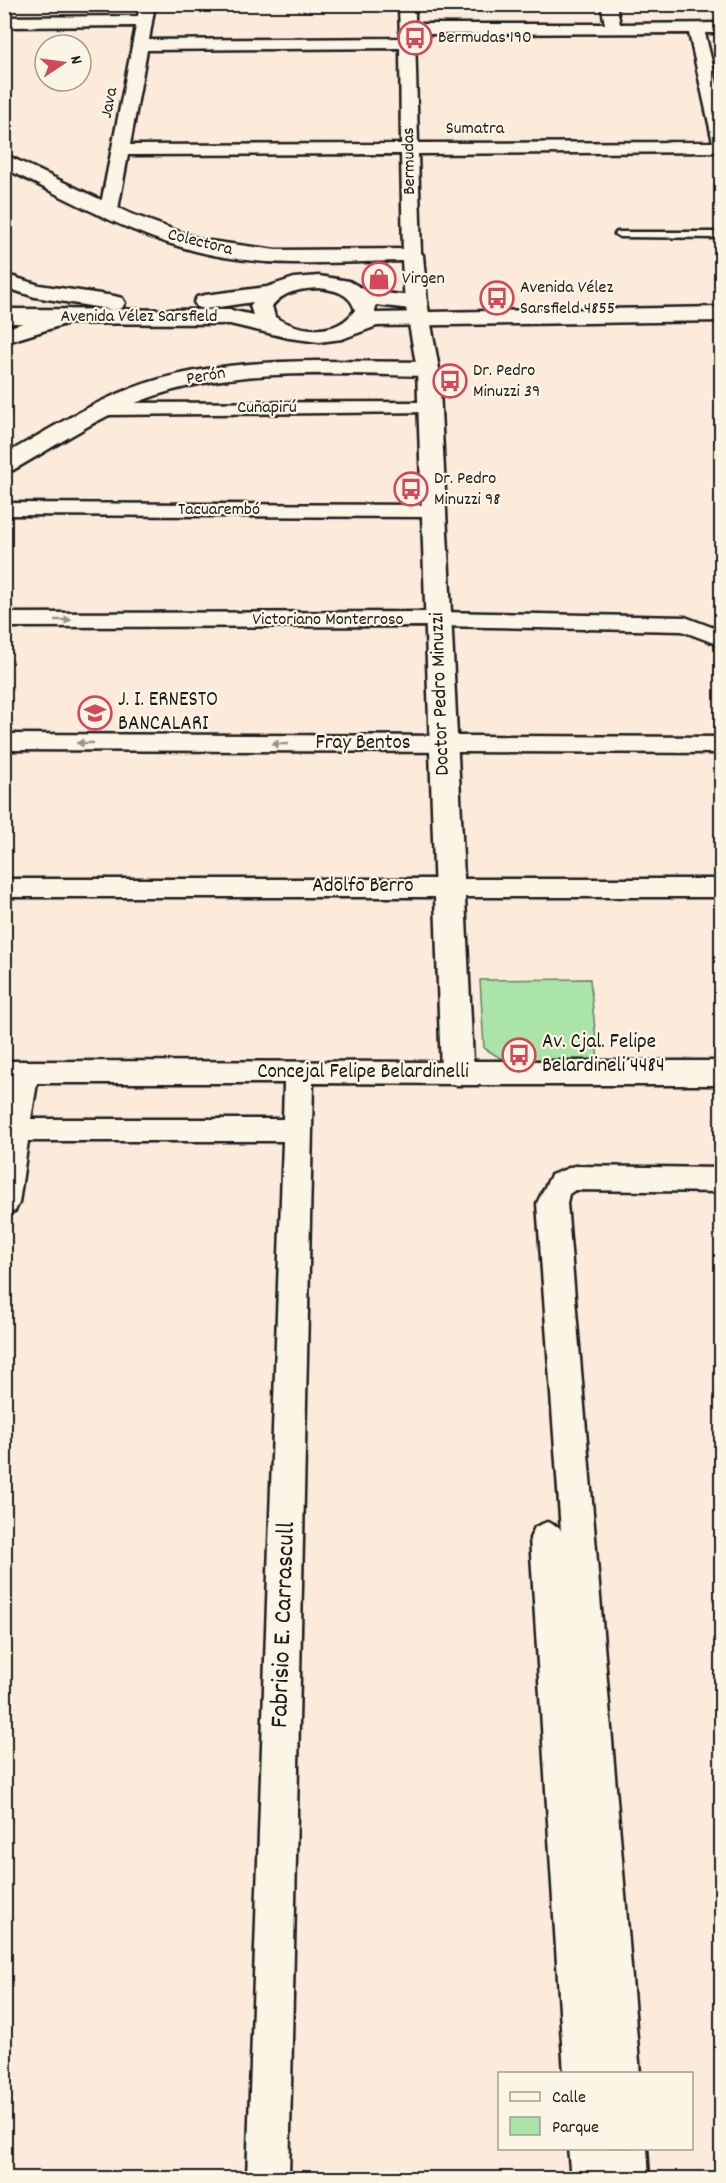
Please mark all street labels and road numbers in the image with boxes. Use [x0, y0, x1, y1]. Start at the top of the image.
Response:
street label: Java [95, 85, 125, 121]
street label: Sumatra [446, 117, 505, 142]
street label: Bermudas [397, 127, 423, 195]
street label: Colectora [165, 223, 236, 263]
street label: Avenida Vélez Sarsfield [60, 305, 218, 330]
street label: Perón [185, 361, 227, 393]
street label: Cuñapirú [237, 396, 297, 421]
street label: Tacuarembó [178, 498, 260, 523]
street label: Victoriano Monterroso [252, 608, 404, 633]
street label: Doctor Pedro Minuzzi [423, 612, 459, 776]
street label: Fray Bentos [315, 729, 411, 759]
street label: Adolfo Berro [312, 872, 414, 902]
street label: Concejal Felipe Belardinelli [257, 1058, 469, 1088]
street label: Fabrisio E. Carrascull [262, 1521, 306, 1729]

